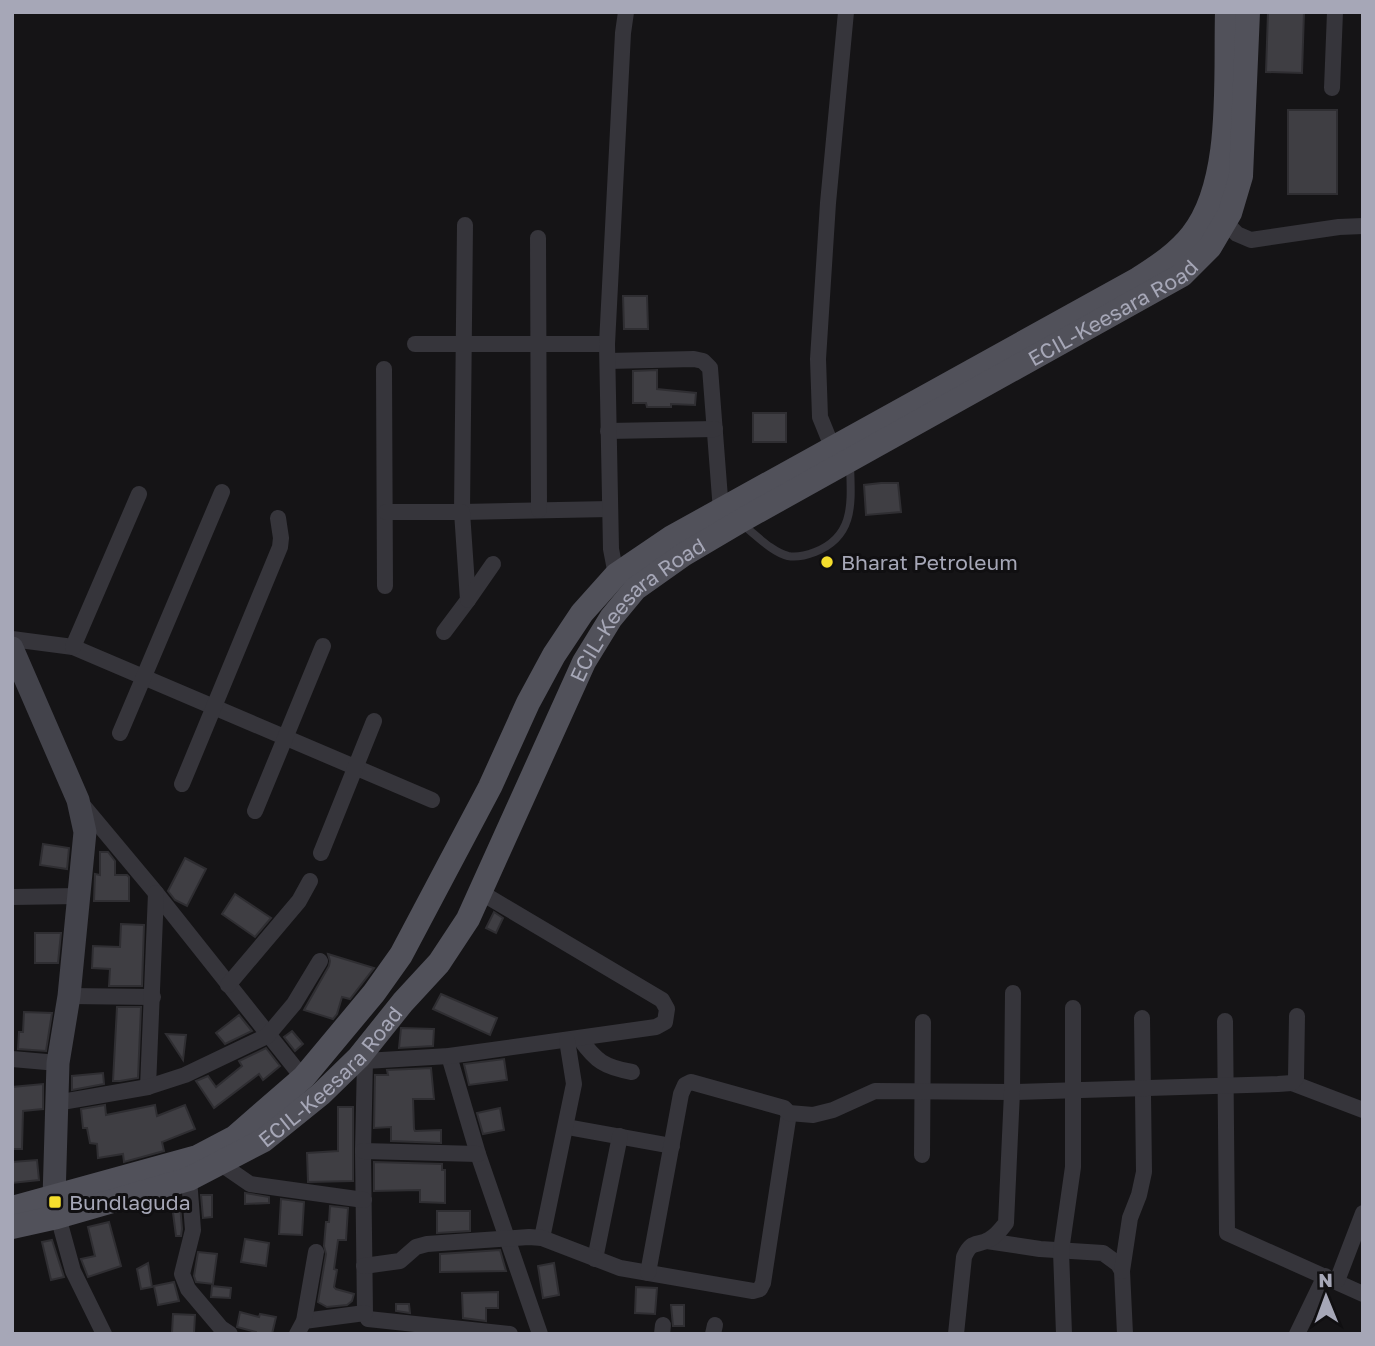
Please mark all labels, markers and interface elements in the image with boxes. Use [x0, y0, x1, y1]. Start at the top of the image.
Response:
street label: ECIL-Keesara Road [1023, 254, 1203, 371]
street label: ECIL-Keesara Road [564, 532, 710, 686]
place label: Bharat Petroleum [841, 549, 1018, 575]
marker: Bharat Petroleum [819, 554, 835, 570]
street label: ECIL-Keesara Road [253, 1001, 408, 1153]
place label: Bundlaguda [69, 1189, 191, 1215]
marker: Bundlaguda [47, 1194, 63, 1210]
north arrow [1291, 1262, 1361, 1332]
text: N [1318, 1268, 1333, 1291]

